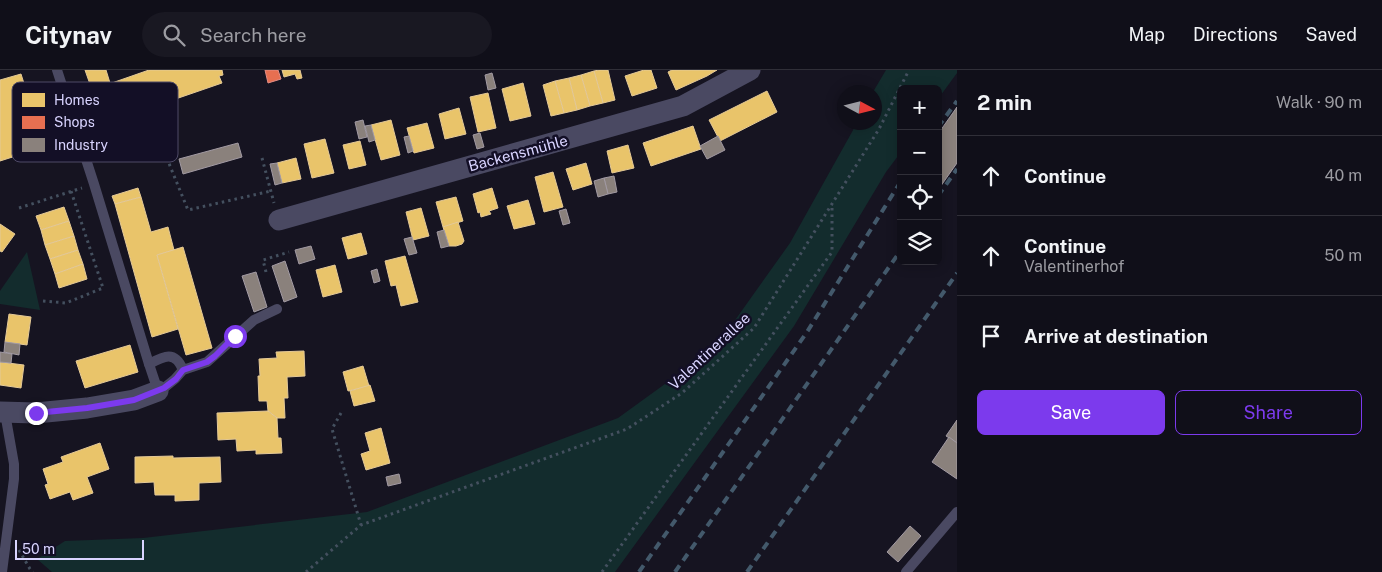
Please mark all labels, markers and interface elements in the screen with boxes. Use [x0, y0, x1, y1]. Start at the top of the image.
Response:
search box [142, 12, 492, 57]
text: Citynav [25, 21, 112, 49]
icon: search [160, 21, 188, 49]
text: Search here [200, 24, 307, 46]
text: Map [1128, 24, 1165, 45]
text: Directions [1193, 24, 1278, 45]
text: Saved [1306, 24, 1357, 45]
legend [12, 82, 178, 162]
north arrow [837, 85, 882, 130]
map controls [897, 85, 942, 265]
button: + [897, 85, 942, 130]
text: 2 min [977, 90, 1032, 115]
text: Homes [54, 92, 100, 108]
text: Walk · 90 m [1276, 93, 1362, 112]
text: Shops [54, 114, 95, 130]
button: − [897, 130, 942, 175]
street label: Backensmühle [466, 132, 570, 174]
text: Industry [54, 137, 109, 153]
icon: ahead [977, 162, 1005, 190]
text: Continue [1024, 165, 1106, 187]
text: 40 m [1324, 166, 1362, 185]
button: locate [897, 175, 942, 220]
button: layers [897, 220, 942, 265]
text: Continue [1024, 235, 1106, 257]
icon: ahead [977, 242, 1005, 270]
text: 50 m [1324, 246, 1362, 265]
text: Valentinerhof [1024, 257, 1124, 276]
street label: Valentinerallee [665, 309, 753, 393]
icon: arrive [977, 322, 1005, 350]
route start [224, 325, 247, 348]
text: Arrive at destination [1024, 325, 1208, 347]
button: Save [977, 390, 1165, 435]
button: Share [1175, 390, 1362, 435]
route end [25, 402, 48, 425]
scale bar [15, 537, 144, 560]
text: 50 m [22, 541, 55, 557]

